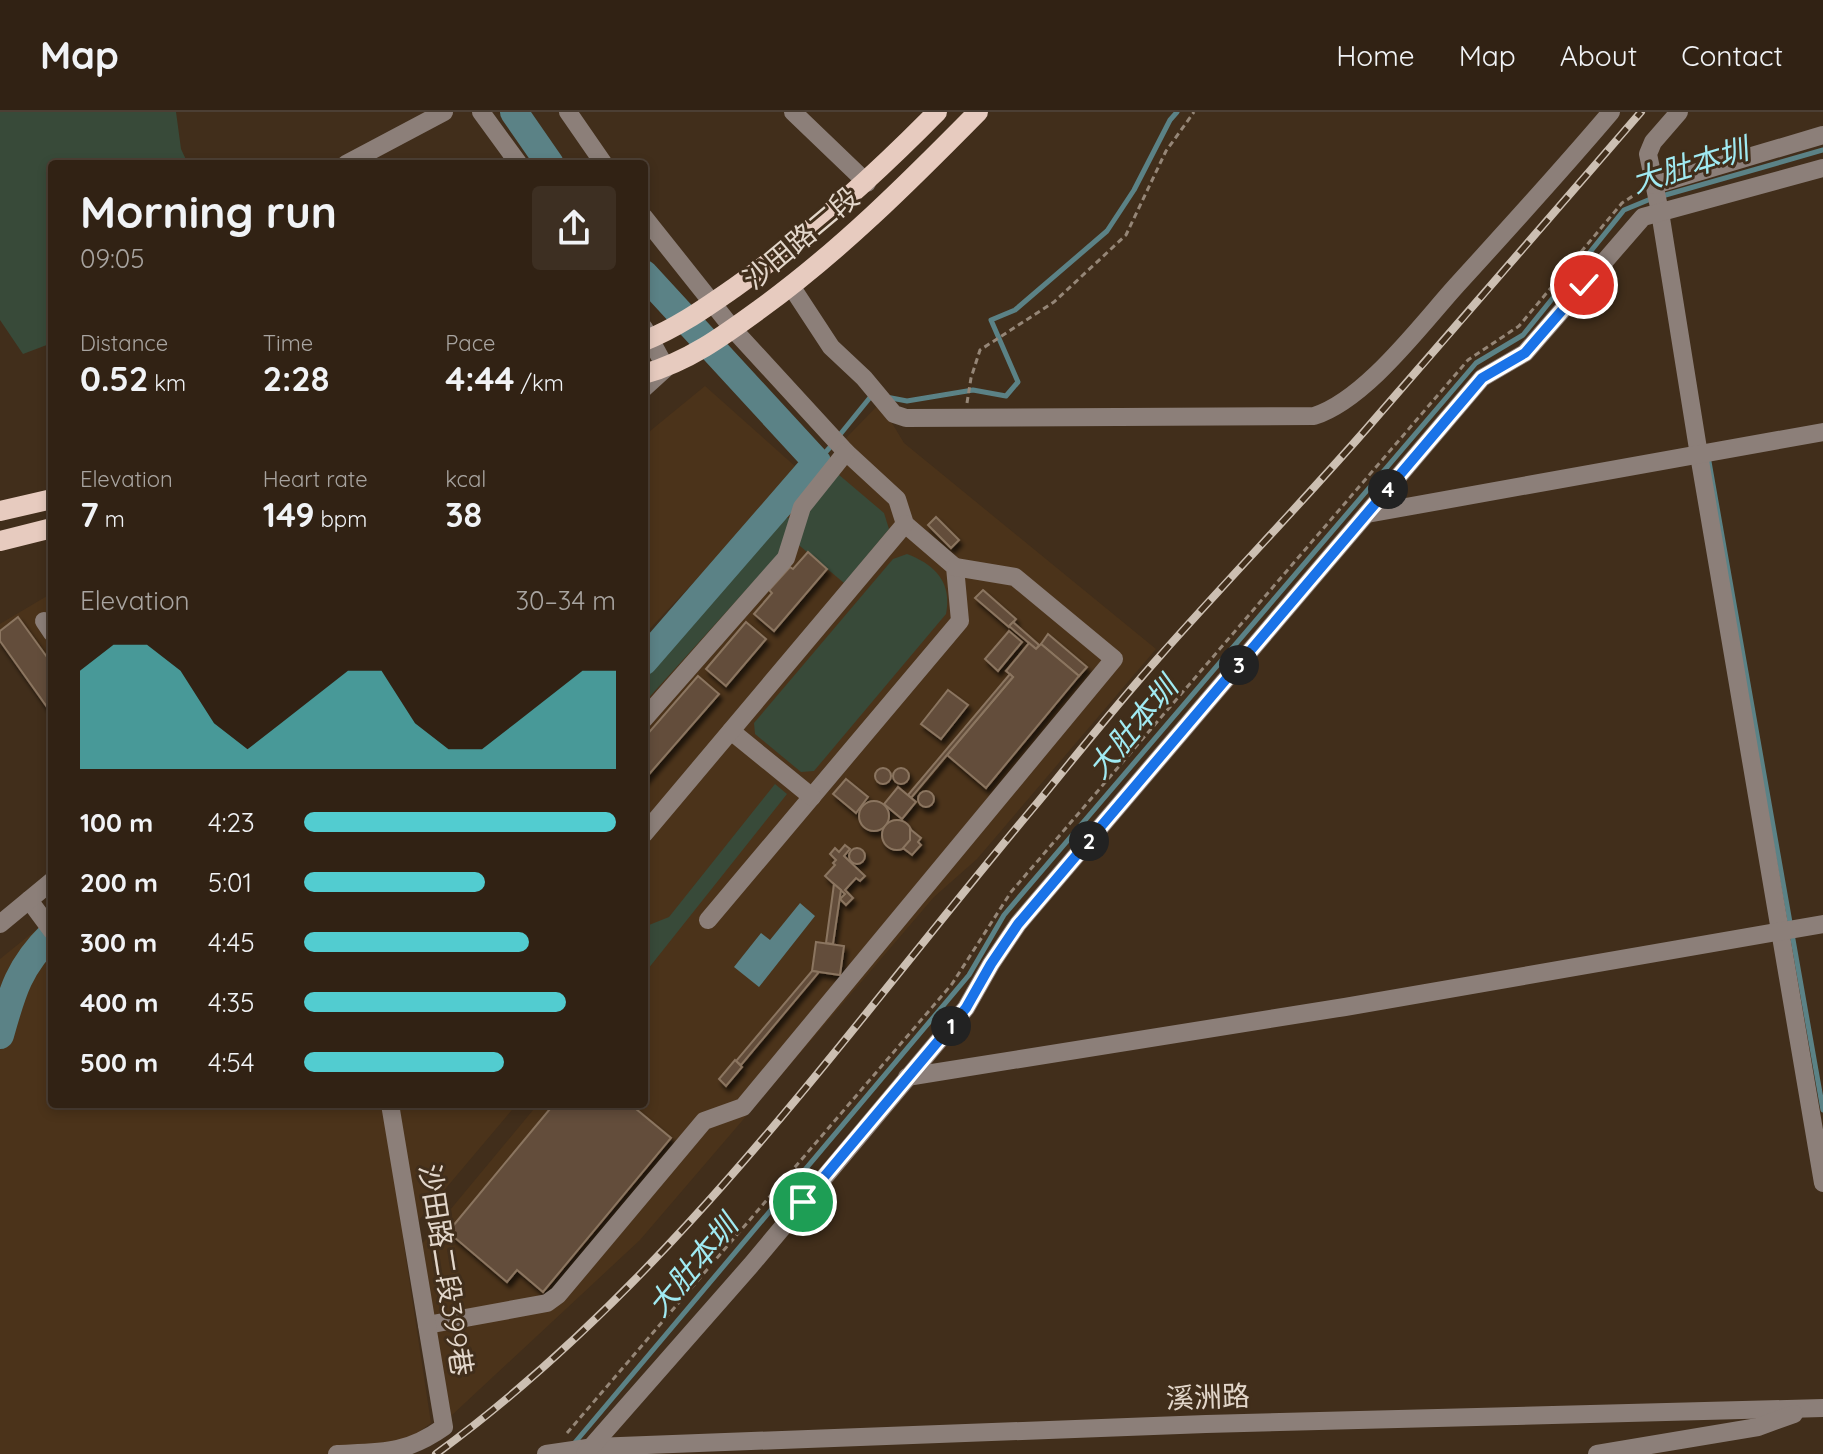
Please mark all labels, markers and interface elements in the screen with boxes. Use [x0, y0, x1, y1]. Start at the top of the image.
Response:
text: Map [40, 31, 119, 79]
text: Home [1336, 38, 1415, 73]
text: Map [1459, 38, 1516, 73]
text: About [1560, 38, 1637, 73]
text: Contact [1681, 38, 1783, 73]
water label: 大肚本圳 [1627, 128, 1756, 201]
street label: 沙田路二段 [736, 179, 866, 296]
text: Morning run [80, 184, 337, 239]
button: share [532, 186, 616, 270]
text: 09:05 [80, 242, 144, 275]
pin [1550, 251, 1618, 319]
icon: check [1562, 263, 1606, 307]
text: Distance [80, 329, 168, 357]
text: Time [263, 329, 313, 357]
text: Pace [445, 329, 496, 357]
text: 0.52 [80, 357, 148, 400]
text: 2:28 [263, 357, 329, 400]
text: 4:44 [445, 357, 515, 400]
text: km [148, 369, 186, 397]
text: /km [515, 369, 564, 397]
text: Elevation [80, 465, 173, 493]
text: Heart rate [263, 465, 368, 493]
text: kcal [445, 465, 486, 493]
pin: 4 [1368, 469, 1408, 509]
text: 4 [1382, 475, 1394, 503]
text: 7 [80, 493, 99, 536]
text: 149 [263, 493, 315, 536]
text: 38 [445, 493, 482, 536]
text: m [99, 505, 125, 533]
text: bpm [315, 505, 367, 533]
text: Elevation [80, 584, 190, 617]
text: 30–34 m [516, 584, 616, 617]
pin: 3 [1219, 645, 1259, 685]
text: 3 [1233, 651, 1245, 679]
water label: 大肚本圳 [1079, 666, 1188, 786]
text: 100 m [80, 806, 153, 839]
text: 4:23 [208, 806, 255, 839]
pin: 2 [1069, 821, 1109, 861]
text: 2 [1083, 827, 1095, 855]
text: 200 m [80, 866, 158, 899]
text: 5:01 [208, 866, 252, 899]
text: 300 m [80, 926, 157, 959]
text: 4:45 [208, 926, 255, 959]
text: 400 m [80, 986, 158, 1019]
text: 4:35 [208, 986, 254, 1019]
pin: 1 [931, 1006, 971, 1046]
text: 1 [947, 1012, 955, 1040]
text: 500 m [80, 1046, 158, 1079]
text: 4:54 [208, 1046, 254, 1079]
street label: 沙田路二段399巷 [412, 1162, 481, 1378]
pin [769, 1168, 837, 1236]
icon: arrive [781, 1180, 825, 1224]
water label: 大肚本圳 [639, 1204, 748, 1324]
street label: 溪洲路 [1165, 1378, 1251, 1415]

